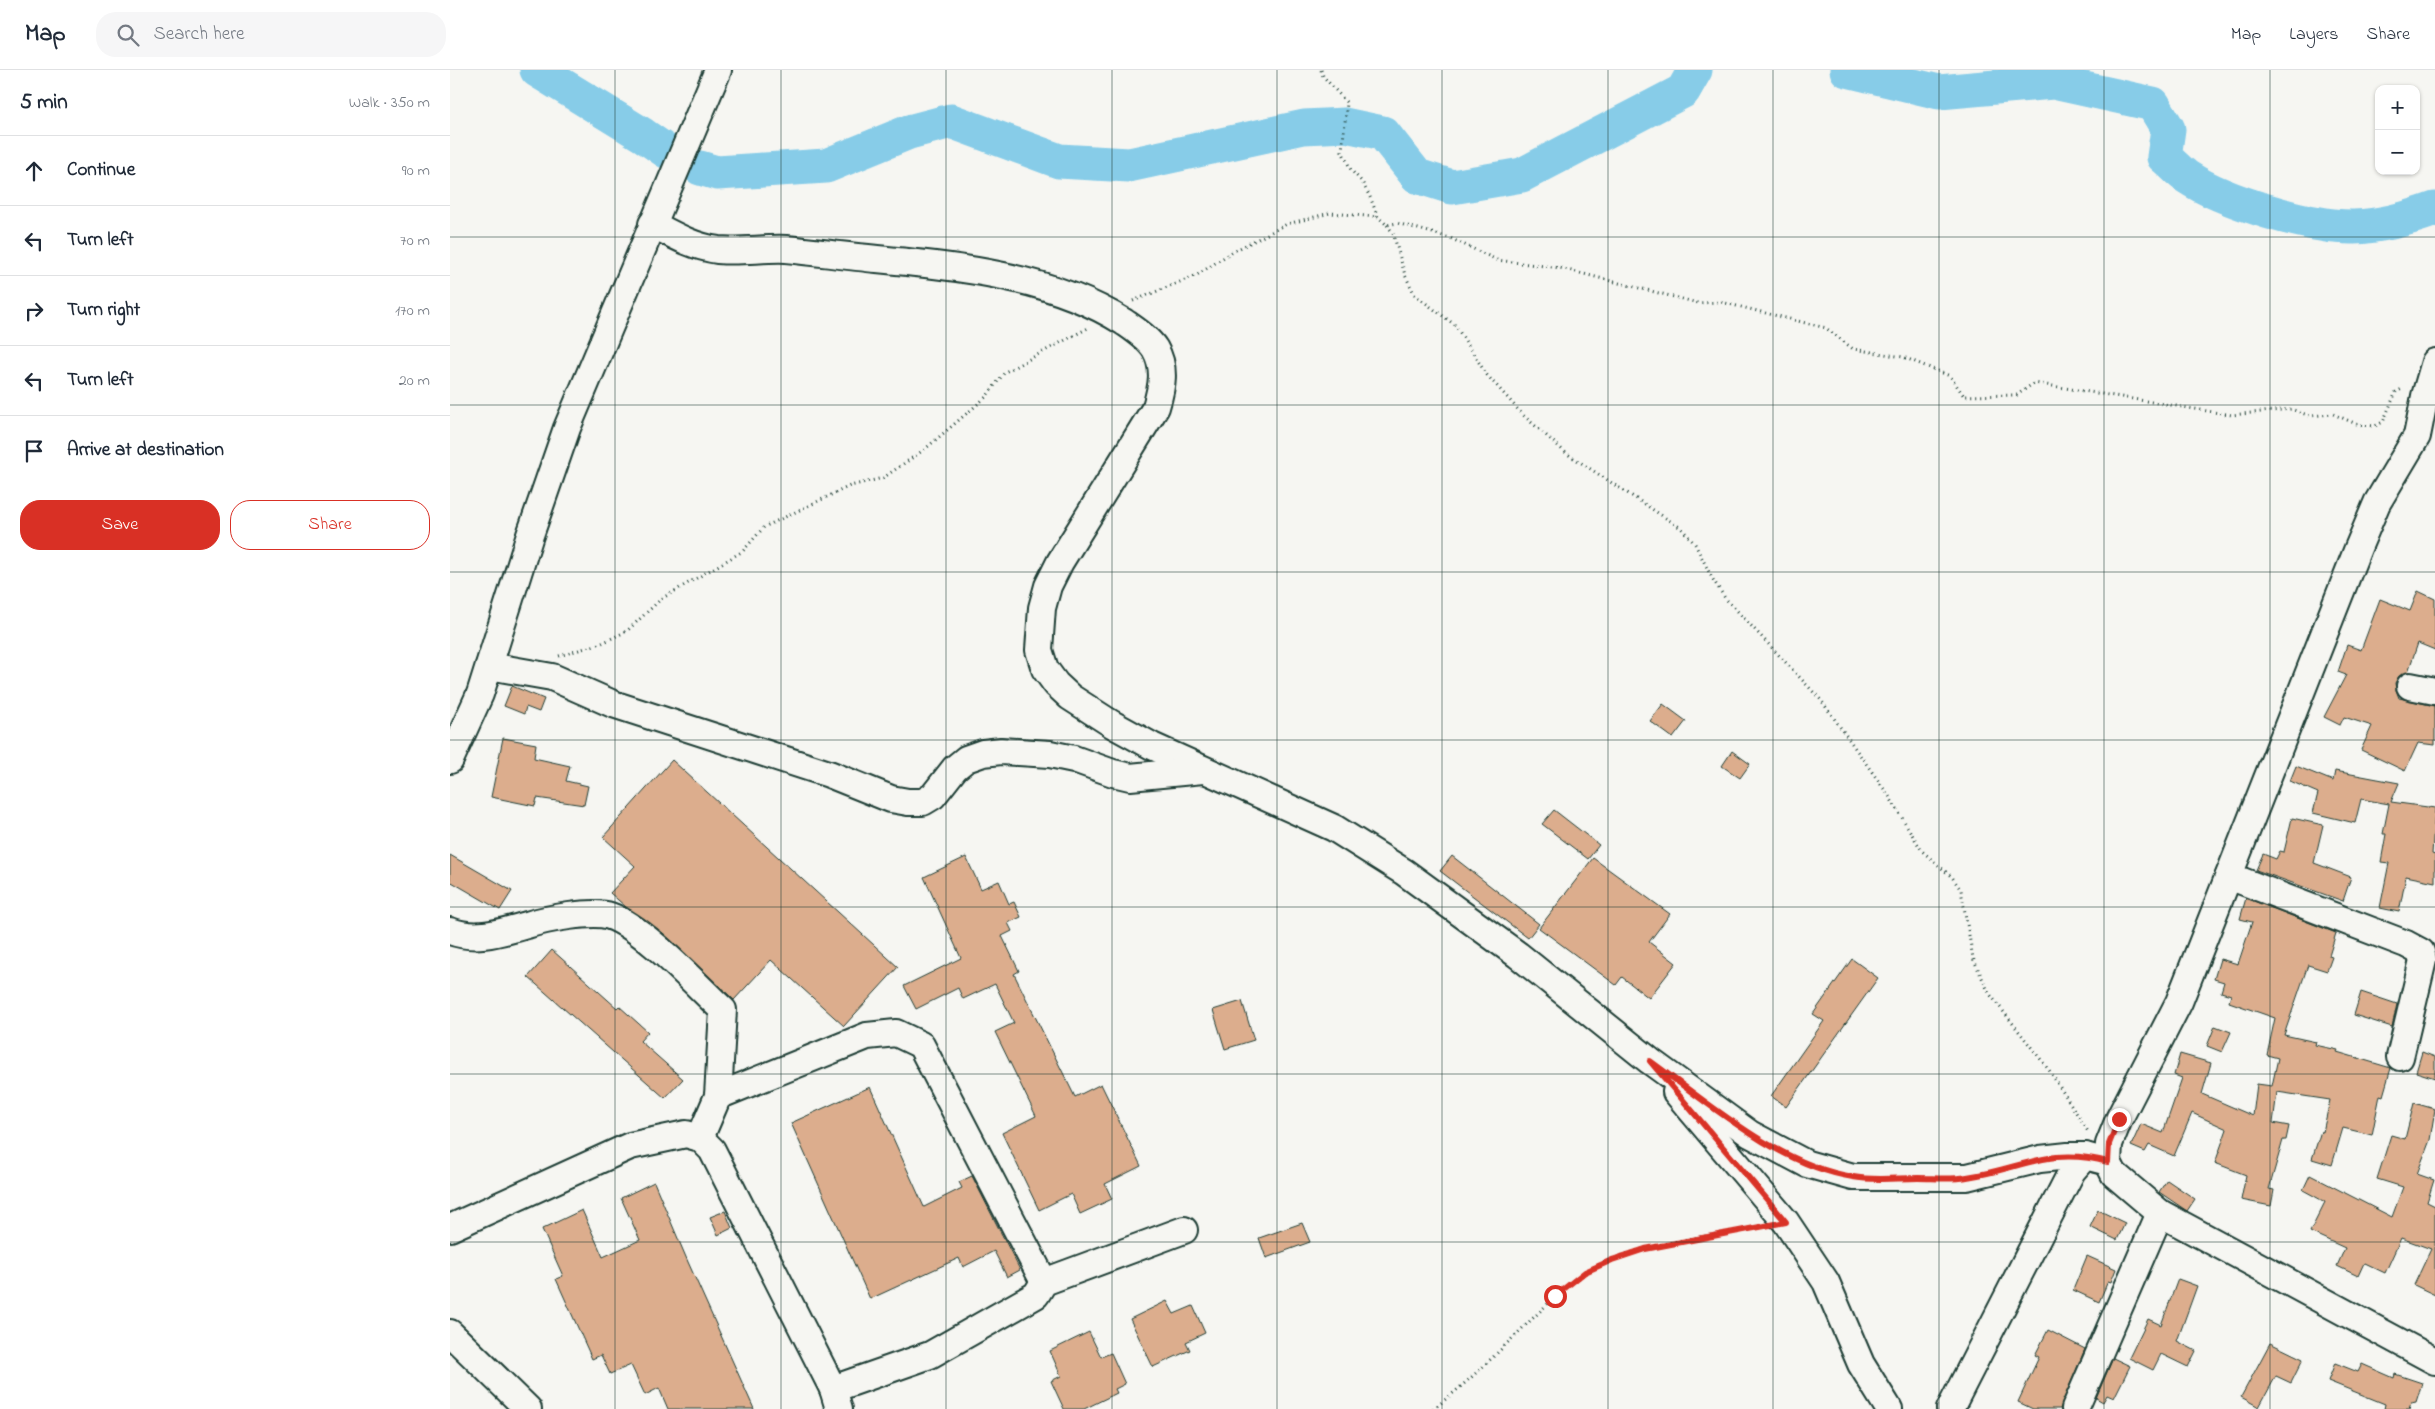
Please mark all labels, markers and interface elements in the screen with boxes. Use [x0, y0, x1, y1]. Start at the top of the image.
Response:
search box [96, 12, 446, 57]
text: Map [25, 17, 66, 52]
icon: search [114, 21, 142, 49]
text: Search here [154, 21, 245, 48]
text: Map [2231, 22, 2261, 48]
text: Layers [2289, 22, 2339, 48]
text: Share [2367, 22, 2410, 48]
map controls [2375, 85, 2420, 175]
button: + [2375, 85, 2420, 130]
text: 5 min [20, 88, 68, 118]
text: Walk · 350 m [349, 91, 430, 115]
button: − [2375, 130, 2420, 175]
icon: ahead [20, 157, 48, 185]
text: Continue [67, 157, 135, 184]
text: 90 m [402, 159, 430, 183]
icon: left [20, 227, 48, 255]
text: Turn left [67, 227, 134, 254]
text: 70 m [400, 229, 430, 253]
icon: right [20, 297, 48, 325]
text: Turn right [67, 297, 140, 324]
text: 170 m [395, 299, 430, 323]
icon: left [20, 367, 48, 395]
text: Turn left [67, 367, 134, 394]
text: 20 m [399, 369, 430, 393]
icon: arrive [20, 437, 48, 465]
text: Arrive at destination [67, 437, 224, 464]
button: Save [20, 500, 220, 550]
button: Share [230, 500, 430, 550]
route end [2108, 1108, 2131, 1131]
route start [1544, 1285, 1567, 1308]

